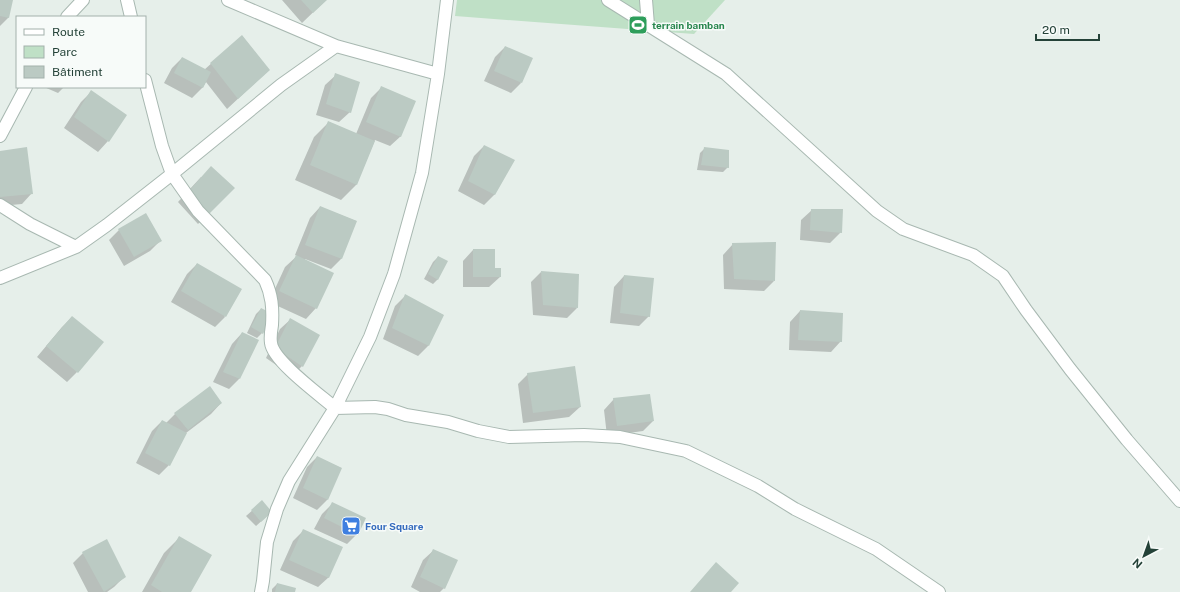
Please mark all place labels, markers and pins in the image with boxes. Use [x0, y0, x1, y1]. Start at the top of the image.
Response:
sports icon: terrain bamban [627, 14, 649, 36]
place label: terrain bamban [652, 19, 725, 31]
supermarket icon: Four Square [340, 515, 362, 537]
place label: Four Square [365, 520, 424, 532]

